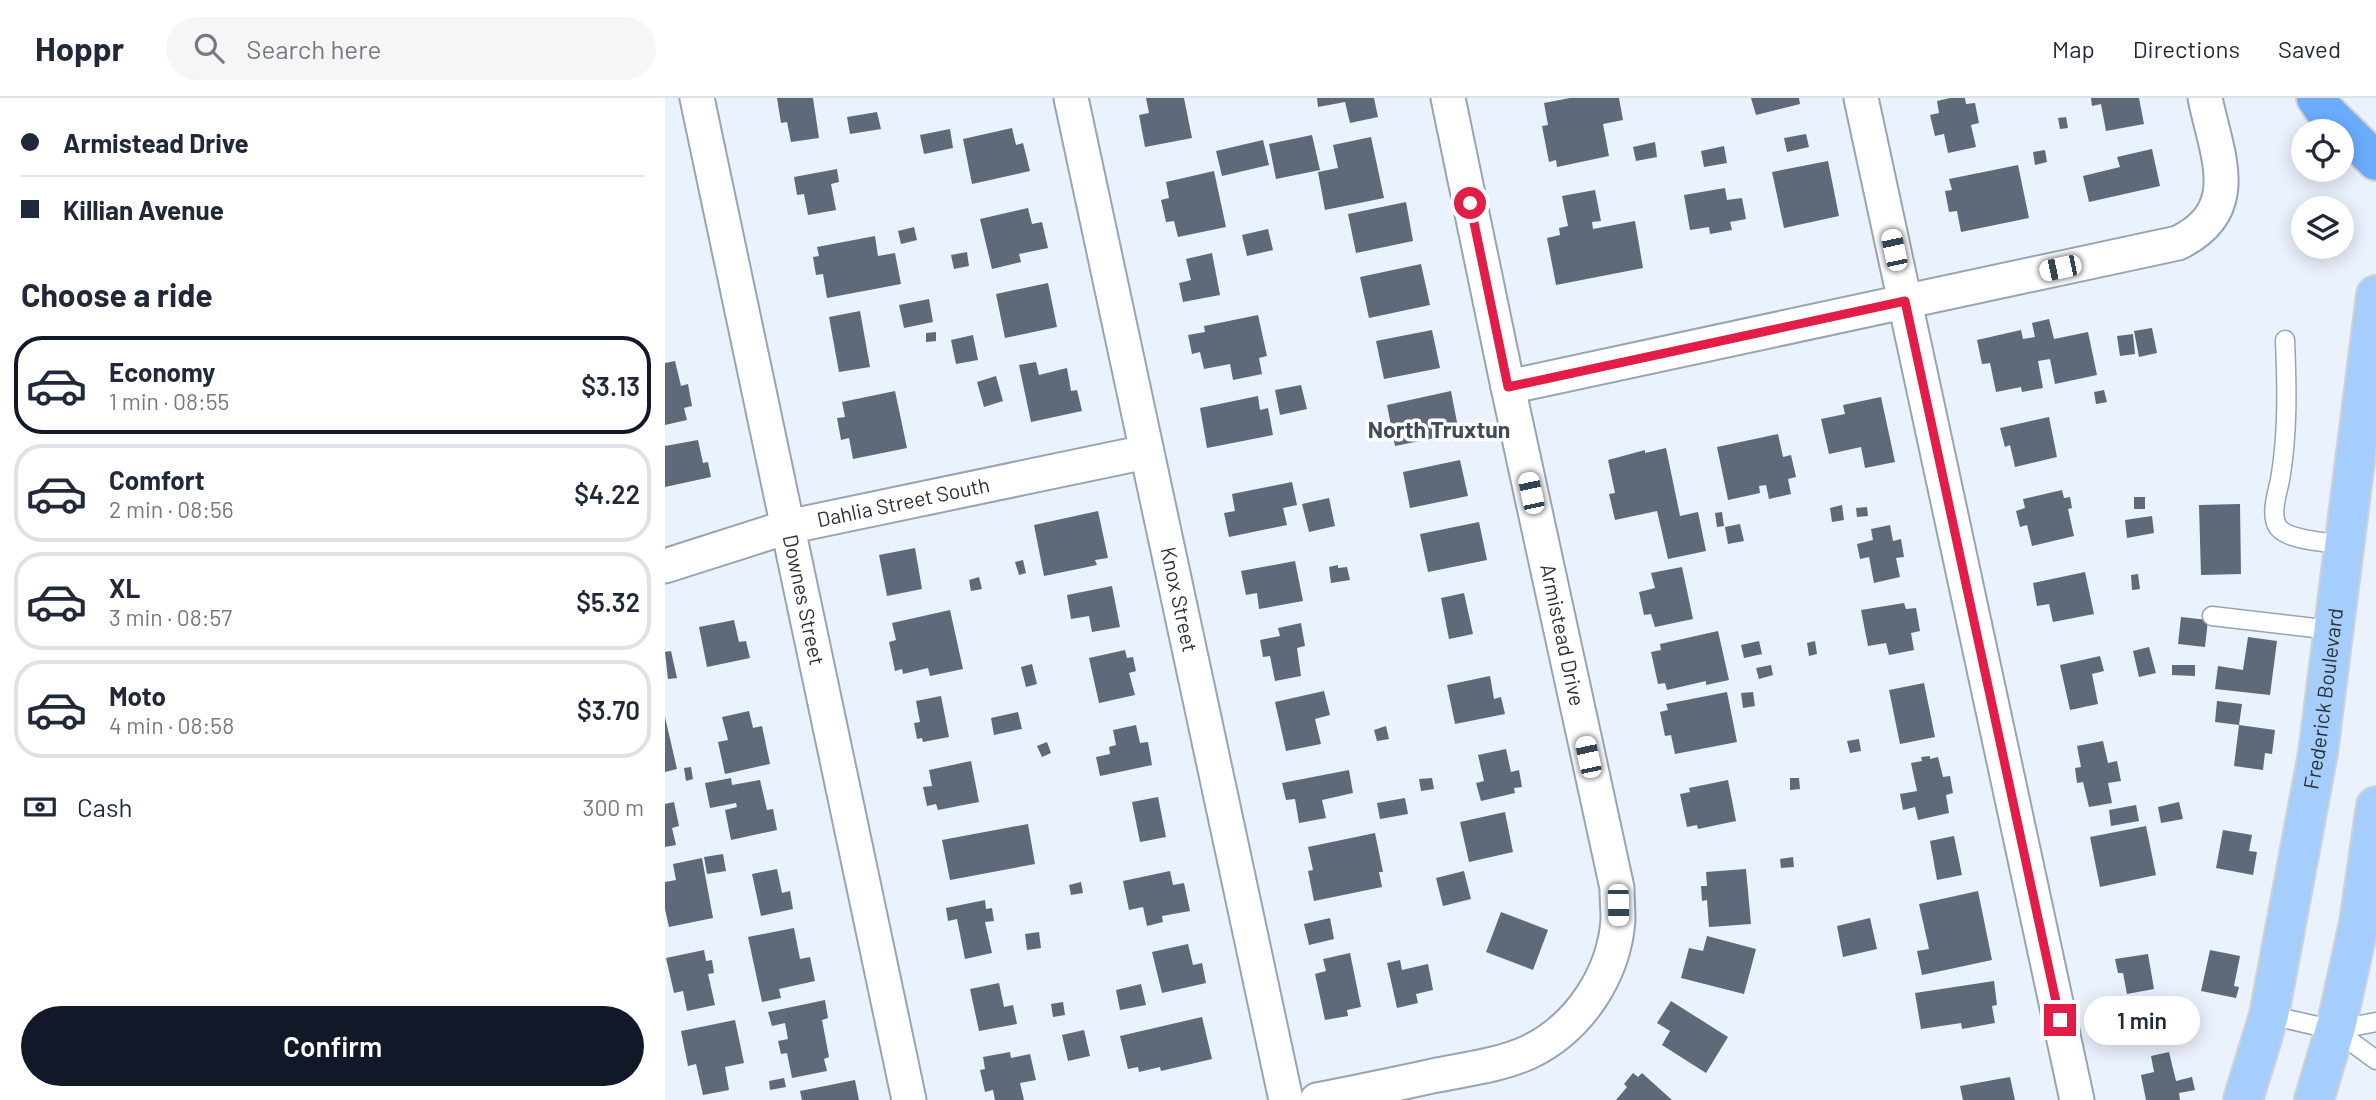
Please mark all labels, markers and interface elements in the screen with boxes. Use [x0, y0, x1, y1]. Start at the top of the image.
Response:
search box [166, 17, 656, 80]
text: Hoppr [35, 28, 124, 68]
icon: search [190, 29, 228, 67]
text: Search here [246, 33, 381, 64]
text: Map [2052, 34, 2095, 63]
text: Directions [2133, 34, 2240, 63]
text: Saved [2278, 34, 2341, 63]
map controls [2291, 119, 2354, 259]
button: locate [2291, 119, 2354, 182]
text: Armistead Drive [63, 127, 249, 158]
route start [1454, 187, 1486, 219]
text: Killian Avenue [63, 194, 224, 225]
button: layers [2291, 196, 2354, 259]
car [1880, 227, 1909, 273]
car [2038, 253, 2083, 283]
text: Choose a ride [21, 275, 213, 313]
icon: car [25, 354, 88, 417]
text: Economy [109, 356, 215, 387]
text: $3.13 [581, 370, 640, 401]
text: 1 min · 08:55 [109, 387, 229, 415]
district label: North Truxtun [1368, 415, 1510, 443]
icon: car [25, 462, 88, 525]
text: Comfort [109, 464, 205, 495]
car [1517, 470, 1546, 516]
street label: Dahlia Street South [815, 471, 992, 531]
text: $4.22 [574, 478, 640, 509]
text: 2 min · 08:56 [109, 495, 234, 523]
street label: Downes Street [779, 532, 831, 667]
street label: Knox Street [1157, 544, 1204, 654]
street label: Armistead Drive [1536, 561, 1591, 708]
icon: car [25, 570, 88, 633]
text: XL [109, 572, 140, 603]
text: $5.32 [576, 586, 640, 617]
text: 3 min · 08:57 [109, 603, 232, 631]
street label: Frederick Boulevard [2297, 606, 2347, 791]
icon: car [25, 678, 88, 741]
text: Moto [109, 680, 166, 711]
text: $3.70 [577, 694, 640, 725]
text: 4 min · 08:58 [109, 711, 234, 739]
car [1574, 734, 1603, 780]
icon: cash [21, 788, 59, 826]
text: Cash [77, 791, 132, 822]
text: 300 m [583, 793, 644, 821]
car [1608, 884, 1629, 926]
callout: 1 min [2085, 996, 2200, 1044]
route end [2044, 1004, 2076, 1036]
button: Confirm [21, 1006, 644, 1086]
text: 1 min [2117, 1006, 2167, 1034]

